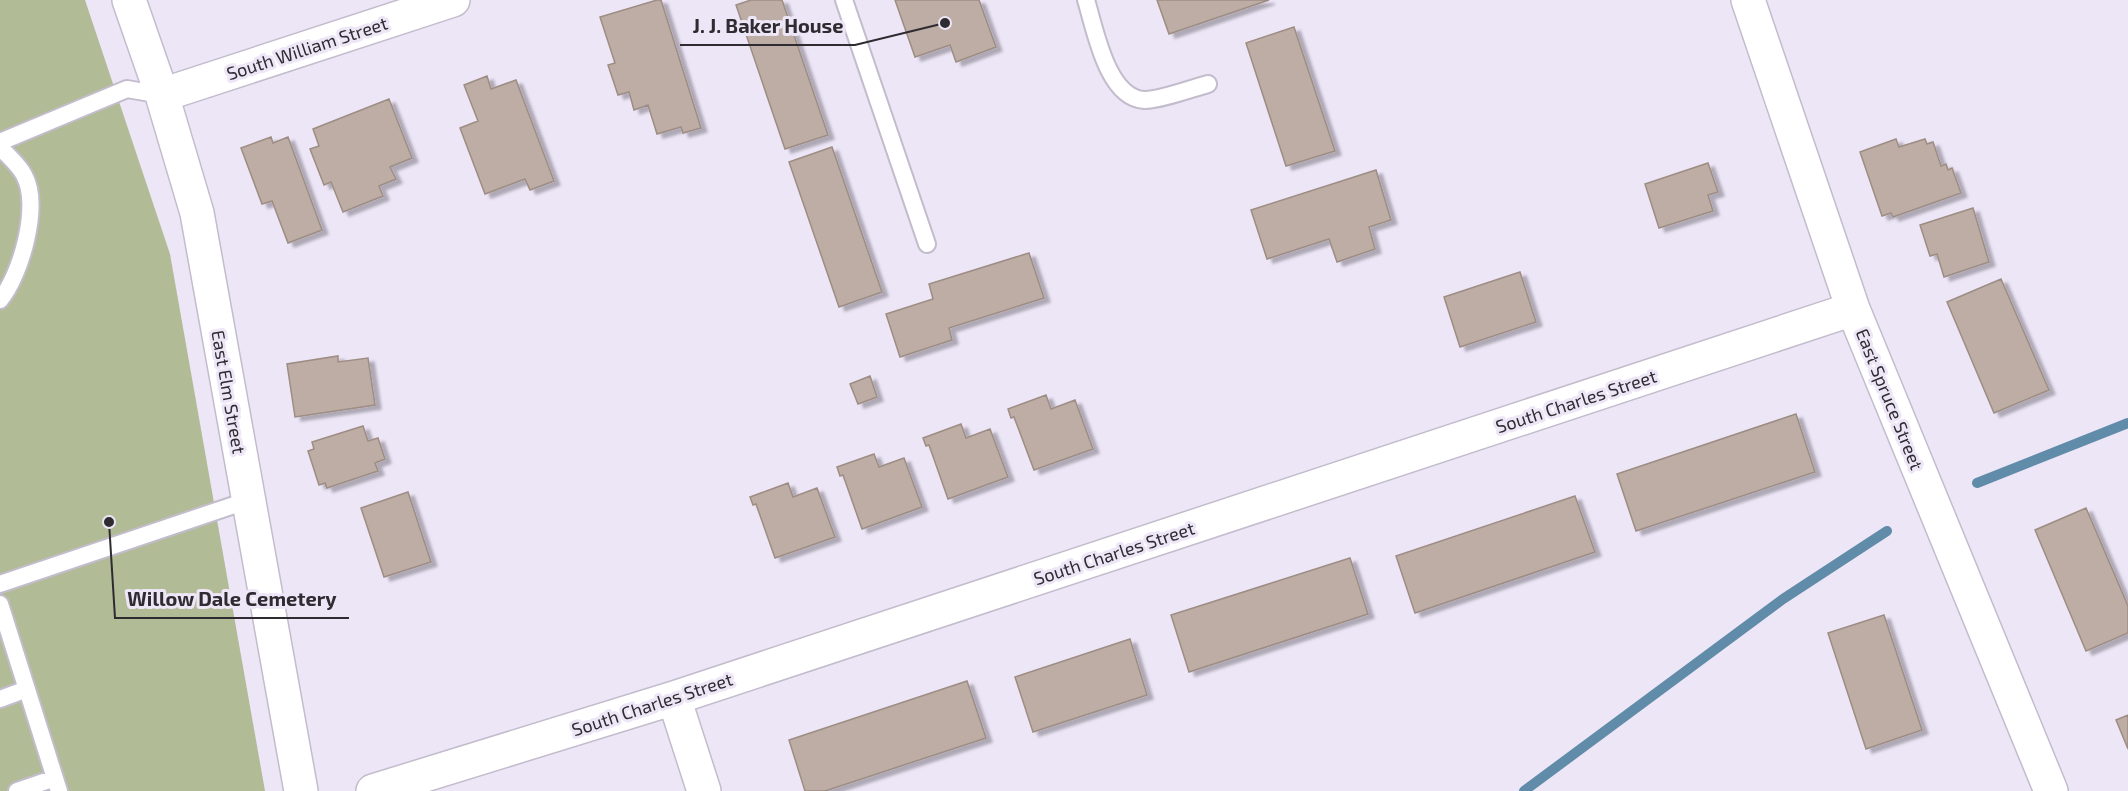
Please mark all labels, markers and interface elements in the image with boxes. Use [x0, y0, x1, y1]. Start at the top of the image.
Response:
callout: J. J. Baker House [680, 7, 855, 45]
street label: South William Street [224, 12, 390, 84]
text: J. J. Baker House [692, 13, 844, 37]
street label: East Spruce Street [1852, 325, 1928, 473]
street label: East Elm Street [207, 328, 251, 456]
street label: South Charles Street [1493, 365, 1659, 437]
street label: South Charles Street [1031, 517, 1197, 589]
callout: Willow Dale Cemetery [115, 580, 349, 618]
text: Willow Dale Cemetery [127, 586, 337, 611]
street label: South Charles Street [569, 668, 735, 740]

